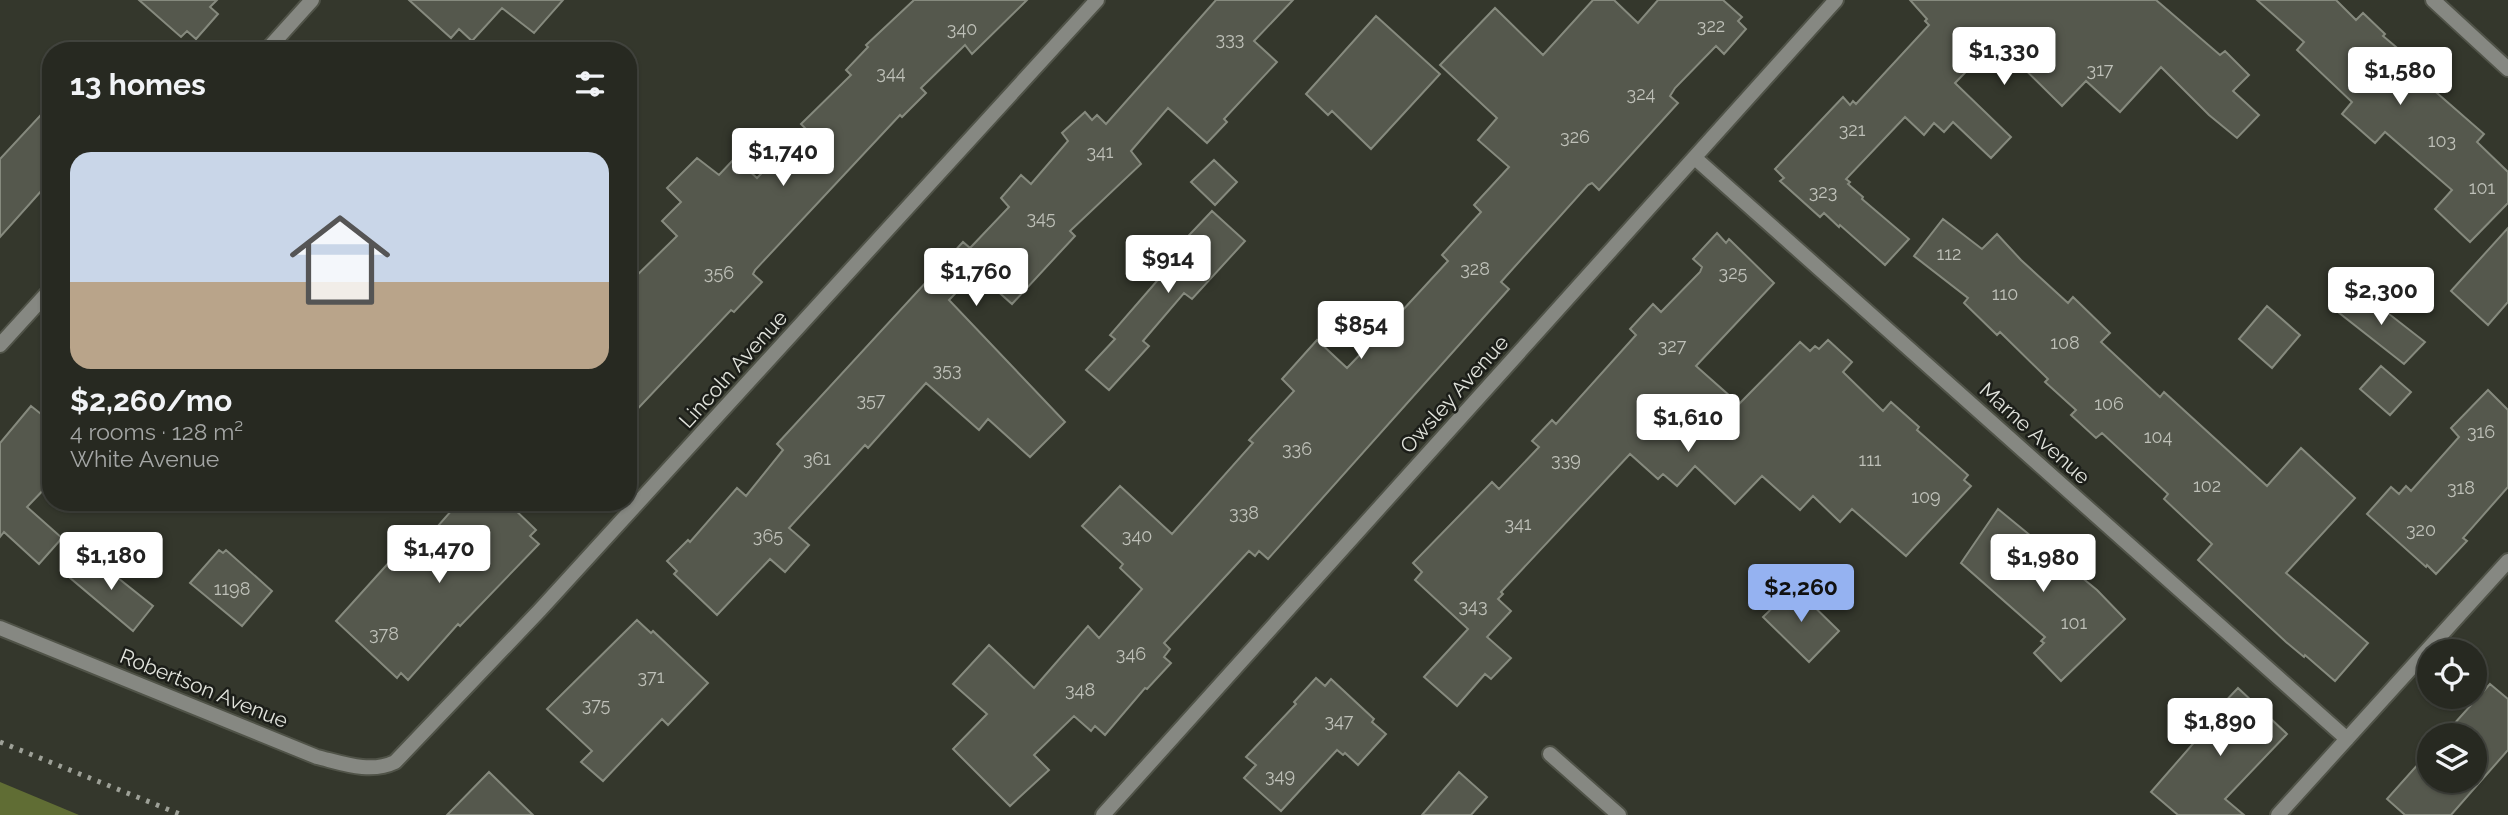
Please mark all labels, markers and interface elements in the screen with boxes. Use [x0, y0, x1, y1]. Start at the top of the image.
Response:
house number: 322 [1697, 15, 1725, 36]
house number: 340 [947, 18, 977, 39]
house number: 333 [1216, 28, 1244, 49]
pin: $1,330 [1947, 28, 2061, 87]
text: $1,330 [1968, 36, 2040, 63]
pin: $1,580 [2343, 48, 2457, 107]
text: $1,580 [2364, 56, 2436, 83]
house number: 317 [2087, 59, 2114, 80]
house number: 344 [876, 62, 906, 83]
icon: filters [571, 65, 609, 103]
text: 13 homes [70, 67, 206, 102]
house number: 324 [1627, 83, 1656, 104]
house number: 321 [1839, 119, 1866, 140]
house number: 326 [1560, 126, 1590, 147]
pin: $1,740 [726, 128, 840, 188]
house number: 103 [2428, 130, 2456, 151]
text: $1,740 [748, 137, 818, 164]
house number: 341 [1086, 141, 1114, 162]
house number: 101 [2469, 177, 2496, 198]
house number: 323 [1809, 181, 1837, 202]
icon: home [277, 197, 403, 323]
house number: 345 [1026, 207, 1056, 228]
pin: $914 [1127, 236, 1209, 295]
house number: 112 [1937, 243, 1961, 264]
text: $914 [1142, 244, 1194, 271]
pin: $1,760 [919, 248, 1033, 308]
text: $1,760 [940, 257, 1012, 284]
house number: 328 [1460, 258, 1490, 279]
house number: 356 [704, 262, 734, 283]
house number: 325 [1719, 262, 1748, 283]
pin: $2,300 [2324, 268, 2438, 327]
text: $2,300 [2344, 276, 2418, 303]
house number: 110 [1992, 283, 2018, 304]
pin: $854 [1320, 302, 1402, 361]
street label: Lincoln Avenue [674, 305, 792, 433]
text: $854 [1334, 310, 1388, 337]
street label: Owsley Avenue [1395, 330, 1513, 458]
house number: 108 [2050, 332, 2080, 353]
house number: 327 [1658, 335, 1687, 356]
house number: 353 [932, 359, 962, 380]
street label: Marne Avenue [1975, 377, 2095, 489]
text: $2,260/mo [70, 383, 232, 418]
house number: 357 [857, 389, 886, 410]
house number: 106 [2094, 393, 2124, 414]
pin: $1,610 [1631, 394, 1745, 454]
text: $1,610 [1653, 403, 1723, 430]
text: 4 rooms · 128 m² [70, 418, 243, 445]
house number: 316 [2467, 421, 2495, 442]
house number: 104 [2144, 426, 2172, 447]
house number: 336 [1282, 438, 1312, 459]
text: White Avenue [70, 445, 219, 472]
house number: 361 [803, 448, 831, 469]
house number: 339 [1551, 449, 1581, 470]
house number: 111 [1858, 449, 1882, 470]
house number: 102 [2193, 475, 2221, 496]
house number: 318 [2447, 477, 2475, 498]
house number: 109 [1911, 486, 1941, 507]
house number: 338 [1229, 502, 1259, 523]
house number: 341 [1504, 513, 1532, 534]
house number: 320 [2406, 519, 2436, 540]
house number: 365 [753, 525, 783, 546]
house number: 340 [1122, 525, 1152, 546]
pin: $1,470 [382, 526, 496, 585]
pin: $1,180 [54, 532, 168, 592]
text: $1,470 [403, 534, 475, 561]
pin: $1,980 [1986, 534, 2100, 594]
text: $1,180 [76, 541, 146, 568]
text: $1,980 [2007, 543, 2079, 570]
pin: $2,260 [1744, 564, 1858, 624]
text: $2,260 [1764, 573, 1838, 600]
house number: 1198 [214, 578, 250, 599]
house number: 343 [1458, 595, 1488, 616]
house number: 101 [2061, 612, 2088, 633]
house number: 378 [369, 623, 399, 644]
map controls [2417, 639, 2487, 793]
button: locate [2417, 639, 2487, 709]
street label: Robertson Avenue [116, 643, 292, 733]
house number: 346 [1116, 643, 1146, 664]
house number: 371 [638, 666, 665, 687]
house number: 348 [1065, 679, 1095, 700]
house number: 375 [582, 694, 611, 715]
pin: $1,890 [2163, 698, 2277, 758]
text: $1,890 [2184, 707, 2256, 734]
house number: 347 [1325, 710, 1354, 731]
button: layers [2417, 723, 2487, 793]
house number: 349 [1265, 765, 1295, 786]

